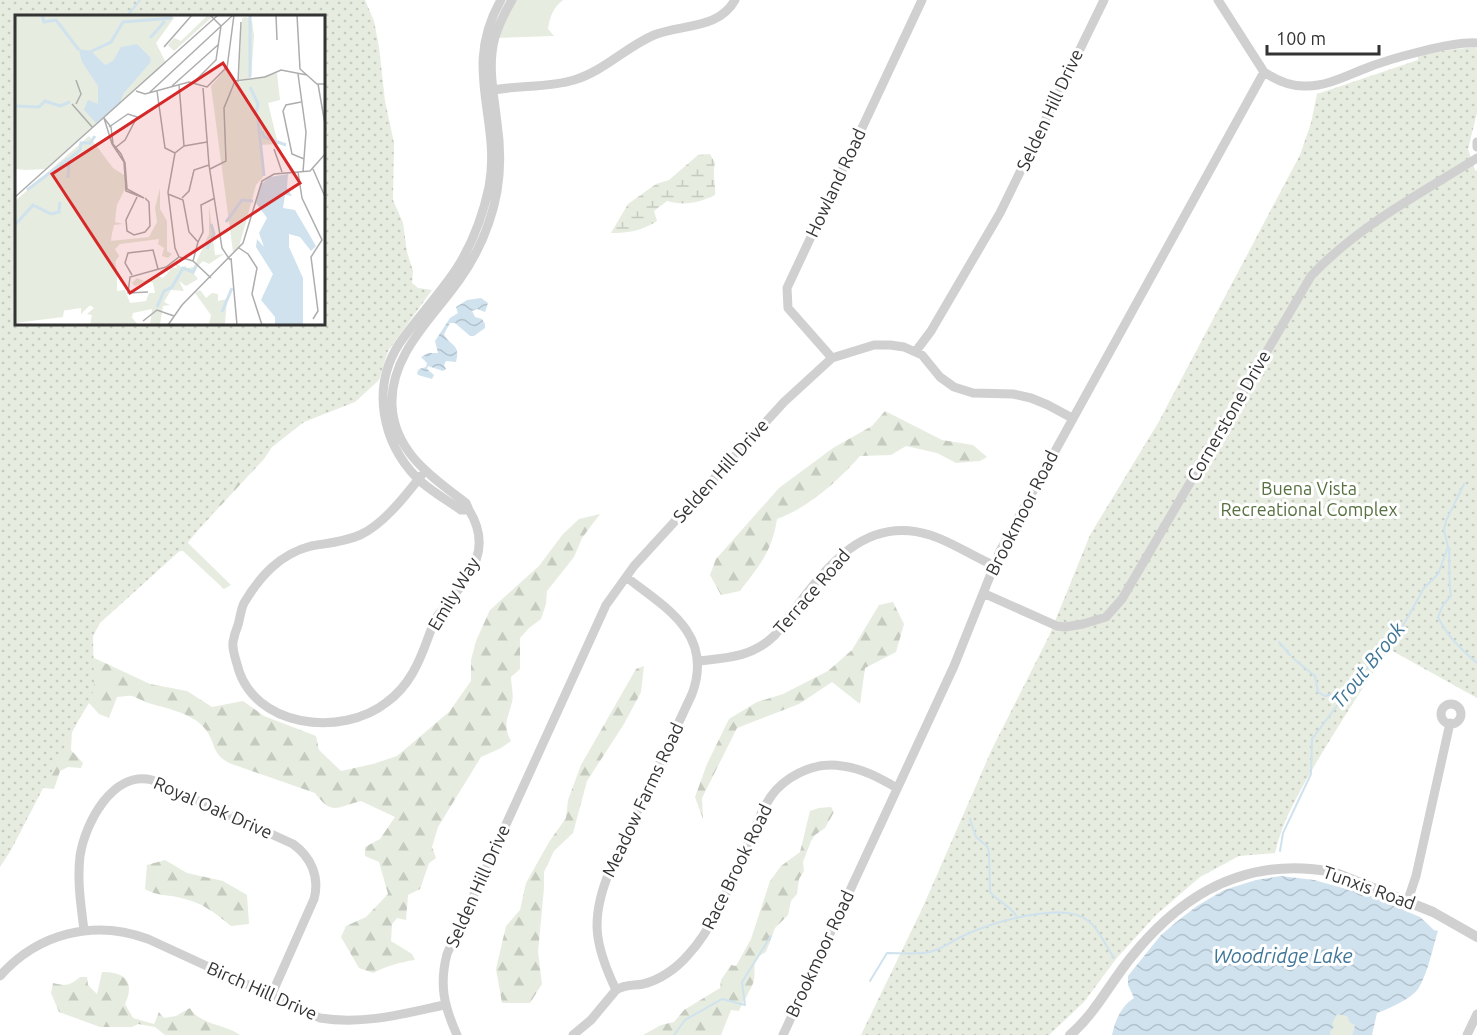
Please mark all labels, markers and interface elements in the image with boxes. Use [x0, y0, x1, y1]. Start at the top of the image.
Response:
inset map [15, 15, 326, 326]
scale bar [1267, 18, 1380, 56]
text: 100 m [1276, 28, 1326, 48]
street label: Selden Hill Drive [1012, 46, 1086, 174]
street label: Howland Road [801, 125, 869, 240]
street label: Cornerstone Drive [1183, 347, 1274, 484]
street label: Selden Hill Drive [669, 415, 772, 526]
street label: Brookmoor Road [981, 447, 1061, 578]
park label: Buena Vista Recreational Complex [1220, 478, 1398, 519]
street label: Terrace Road [769, 545, 854, 638]
street label: Emily Way [424, 553, 483, 634]
water label: Trout Brook [1326, 617, 1410, 712]
street label: Meadow Farms Road [598, 719, 687, 880]
street label: Royal Oak Drive [151, 772, 276, 842]
street label: Race Brook Road [697, 801, 775, 932]
street label: Selden Hill Drive [441, 821, 513, 950]
street label: Tunxis Road [1320, 861, 1418, 913]
street label: Brookmoor Road [781, 887, 857, 1020]
water label: Woodridge Lake [1213, 944, 1353, 967]
street label: Birch Hill Drive [204, 957, 321, 1023]

